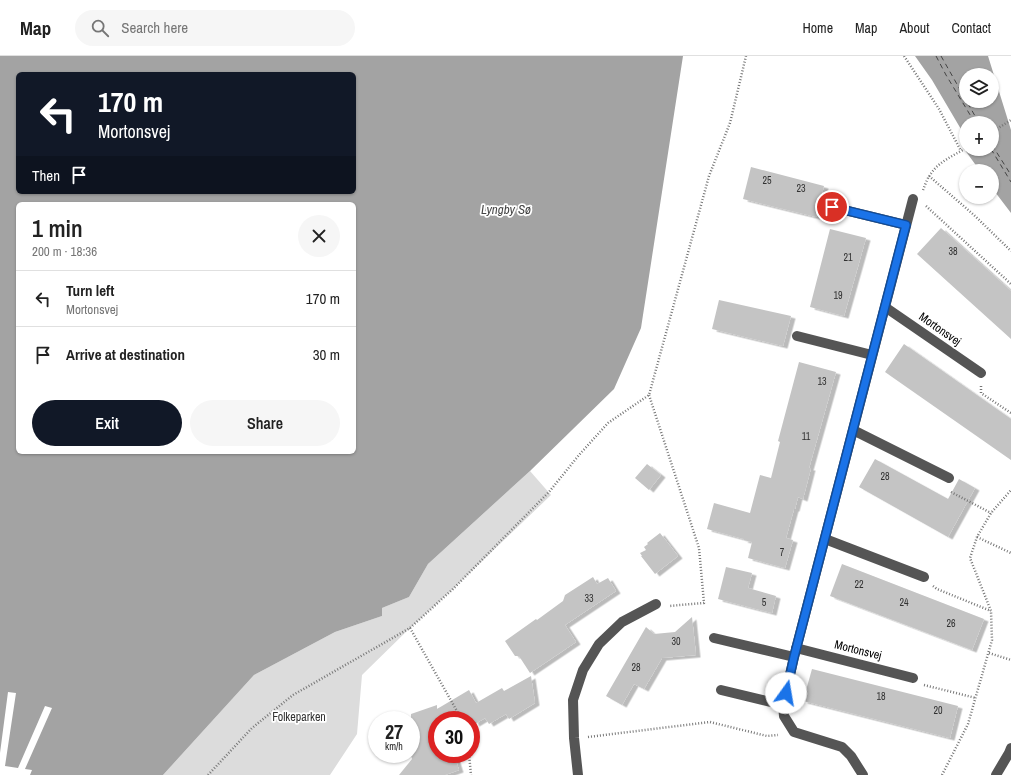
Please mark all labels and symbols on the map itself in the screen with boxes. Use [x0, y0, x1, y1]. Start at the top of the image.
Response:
house number: 25 [762, 174, 772, 187]
house number: 23 [796, 182, 806, 195]
pin [815, 190, 849, 224]
water label: Lyngby Sø [481, 201, 531, 218]
house number: 38 [948, 245, 958, 258]
house number: 21 [843, 251, 853, 264]
house number: 19 [833, 289, 843, 302]
street label: Mortonsvej [916, 309, 964, 349]
house number: 13 [817, 375, 827, 388]
house number: 11 [802, 430, 811, 443]
house number: 28 [880, 470, 890, 483]
house number: 7 [780, 546, 785, 559]
house number: 22 [854, 578, 864, 591]
house number: 33 [584, 592, 594, 605]
house number: 5 [762, 596, 767, 609]
house number: 24 [899, 596, 909, 609]
house number: 26 [946, 617, 956, 630]
house number: 30 [671, 635, 681, 648]
street label: Mortonsvej [833, 636, 883, 664]
house number: 28 [631, 661, 641, 674]
position arrow [765, 672, 807, 714]
house number: 18 [876, 690, 886, 703]
house number: 20 [933, 704, 943, 717]
park label: Folkeparken [272, 709, 326, 725]
speed limit sign: 30 [428, 711, 480, 763]

